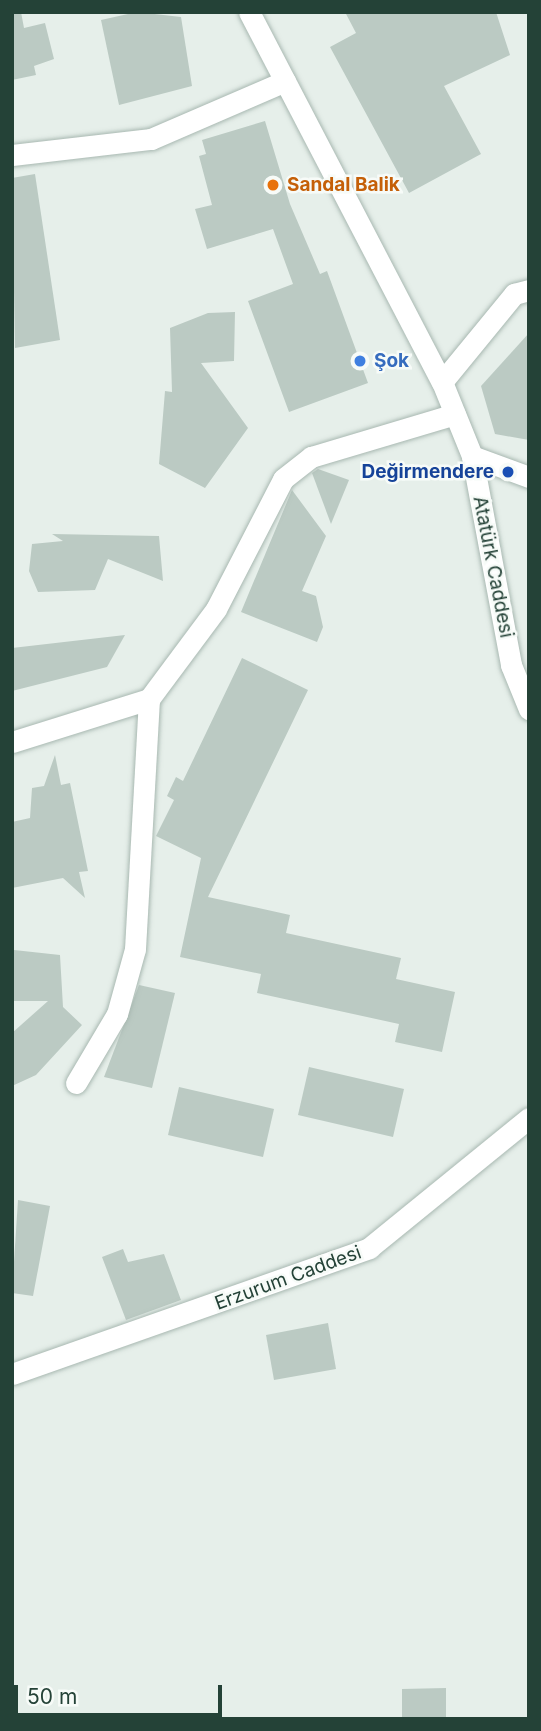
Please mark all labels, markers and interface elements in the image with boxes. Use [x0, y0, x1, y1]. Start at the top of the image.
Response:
place label: Sandal Balik [287, 174, 400, 196]
marker: Sandal Balik [265, 177, 281, 193]
place label: Şok [374, 350, 409, 372]
marker: Şok [352, 353, 368, 369]
place label: Değirmendere [362, 461, 494, 483]
marker: Değirmendere [500, 464, 516, 480]
street label: Atatürk Caddesi [468, 494, 518, 640]
street label: Erzurum Caddesi [212, 1241, 364, 1315]
scale bar [18, 1672, 226, 1716]
text: 50 m [27, 1684, 77, 1709]

